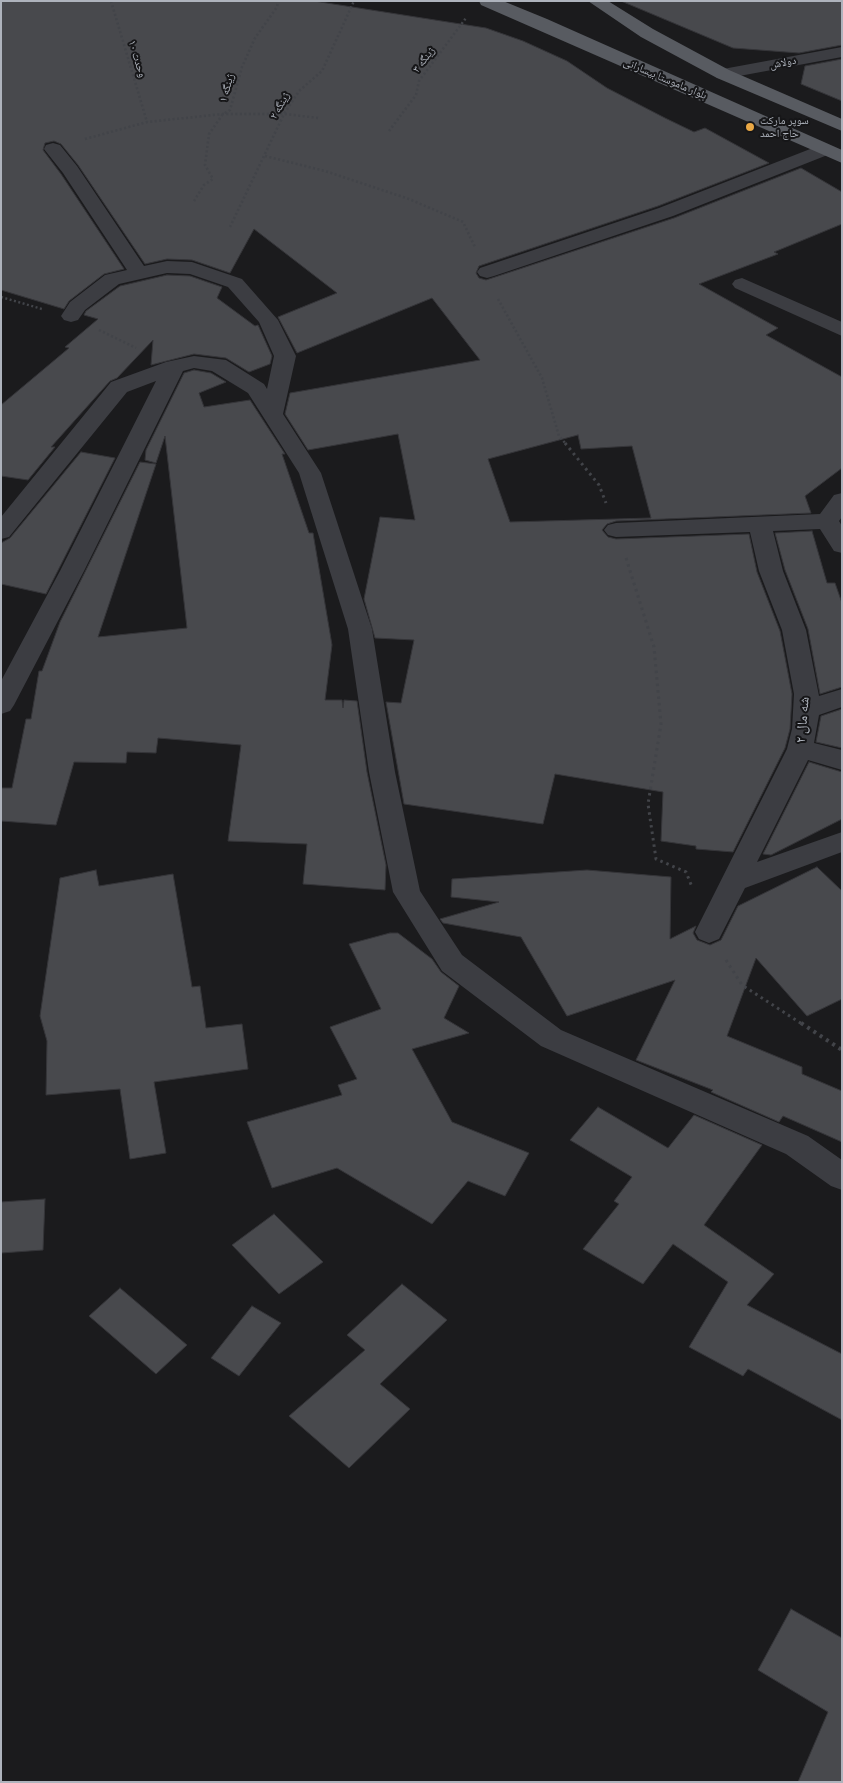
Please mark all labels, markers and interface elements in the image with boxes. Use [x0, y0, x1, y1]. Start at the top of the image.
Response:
street label: وحدت ۱۰ [125, 39, 149, 79]
street label: ژینگه ۳ [410, 45, 438, 75]
street label: دولاش [769, 54, 797, 72]
street label: بلوار ماموستا بیسارانی [621, 55, 709, 103]
street label: ژینگه ۱ [217, 72, 237, 104]
street label: ژینگه ۲ [267, 90, 293, 122]
place label: سوپر مارکت حاج احمد [760, 114, 809, 140]
marker: سوپر مارکت حاج احمد [744, 121, 756, 133]
street label: شه مال ۲ [793, 696, 813, 744]

